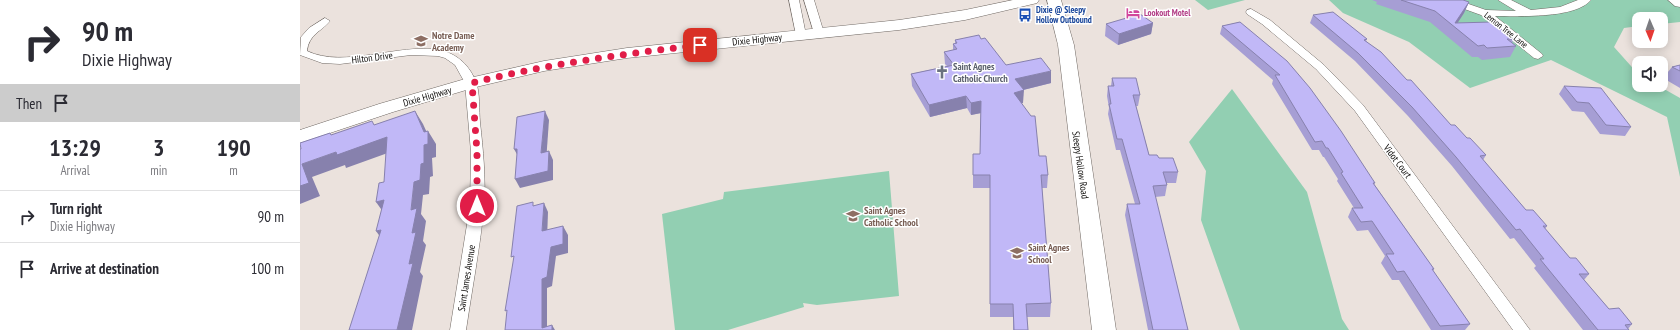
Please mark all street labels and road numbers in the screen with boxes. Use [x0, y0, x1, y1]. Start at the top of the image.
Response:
street label: Lemon Tree Lane [1482, 9, 1531, 50]
street label: Dixie Highway [732, 30, 783, 49]
street label: Hilton Drive [351, 49, 393, 66]
street label: Dixie Highway [401, 83, 453, 110]
street label: Sleepy Hollow Road [1069, 130, 1092, 200]
street label: Vidot Court [1380, 141, 1415, 181]
street label: Saint James Avenue [455, 244, 478, 312]

